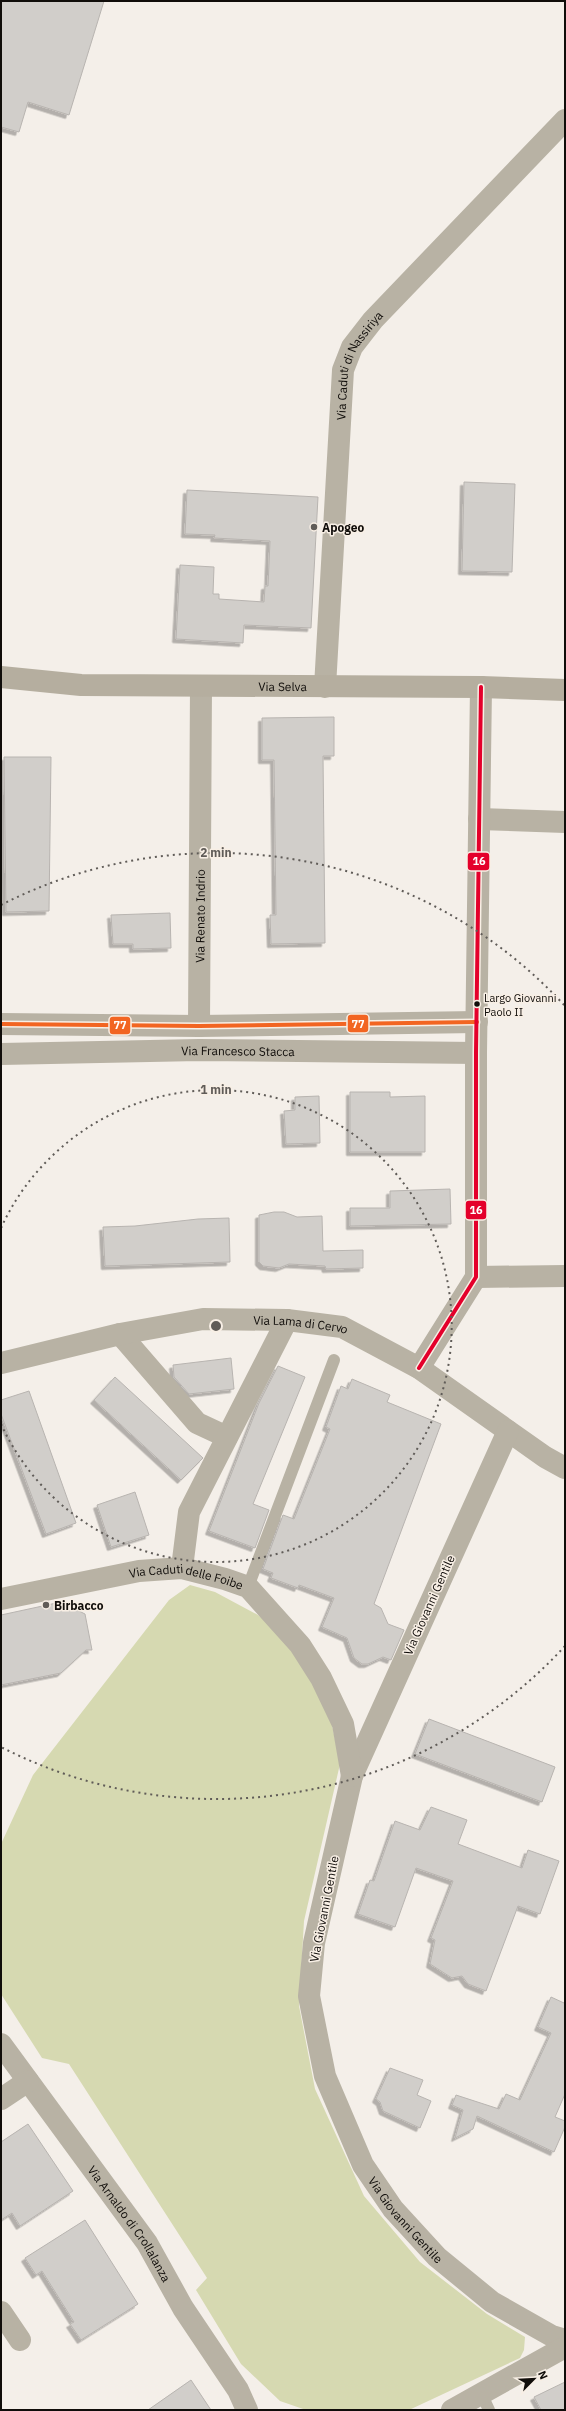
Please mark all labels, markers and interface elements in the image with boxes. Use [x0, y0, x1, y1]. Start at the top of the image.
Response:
street label: Via Caduti di Nassiriya [333, 307, 386, 421]
place label: Apogeo [322, 520, 365, 535]
marker: Apogeo [309, 522, 319, 532]
street label: Via Selva [258, 678, 307, 694]
text: 2 min [200, 845, 232, 860]
line badge: 16 [467, 852, 490, 871]
text: 16 [472, 854, 486, 868]
street label: Via Renato Indrio [192, 869, 207, 963]
place label: Largo Giovanni Paolo II [484, 991, 557, 1019]
marker: Largo Giovanni Paolo II [472, 999, 482, 1009]
line badge: 77 [347, 1014, 369, 1033]
line badge: 77 [109, 1016, 131, 1035]
text: 77 [351, 1017, 365, 1031]
text: 77 [113, 1018, 127, 1032]
street label: Via Francesco Stacca [181, 1042, 295, 1059]
text: 1 min [200, 1082, 232, 1097]
line badge: 16 [465, 1200, 487, 1220]
text: 16 [469, 1203, 483, 1217]
street label: Via Lama di Cervo [253, 1312, 352, 1337]
centre of rings [209, 1319, 223, 1333]
street label: Via Giovanni Gentile [400, 1552, 458, 1657]
street label: Via Caduti delle Foibe [128, 1560, 246, 1592]
place label: Birbacco [54, 1598, 104, 1613]
marker: Birbacco [41, 1600, 51, 1610]
street label: Via Giovanni Gentile [306, 1854, 342, 1963]
street label: Via Arnaldo di Crollalanza [85, 2162, 175, 2285]
street label: Via Giovanni Gentile [365, 2174, 446, 2266]
north arrow [514, 2359, 554, 2399]
text: N [535, 2368, 551, 2381]

